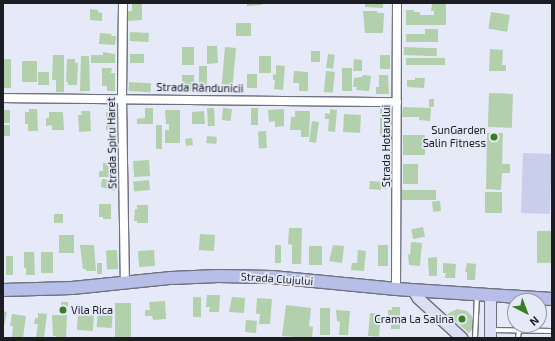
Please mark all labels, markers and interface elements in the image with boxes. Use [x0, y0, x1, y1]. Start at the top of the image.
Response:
street label: Strada Rândunicii [156, 81, 244, 95]
street label: Strada Spiru Haret [105, 97, 119, 189]
street label: Strada Hotarului [379, 105, 393, 187]
place label: SunGarden Salin Fitness [423, 124, 486, 150]
marker: SunGarden Salin Fitness [489, 132, 499, 142]
street label: Strada Clujului [240, 270, 314, 288]
north arrow [507, 293, 547, 333]
place label: Vila Rica [71, 303, 113, 317]
marker: Vila Rica [58, 305, 68, 315]
place label: Crama La Salina [374, 312, 454, 326]
marker: Crama La Salina [457, 314, 467, 324]
text: N [527, 314, 542, 329]

